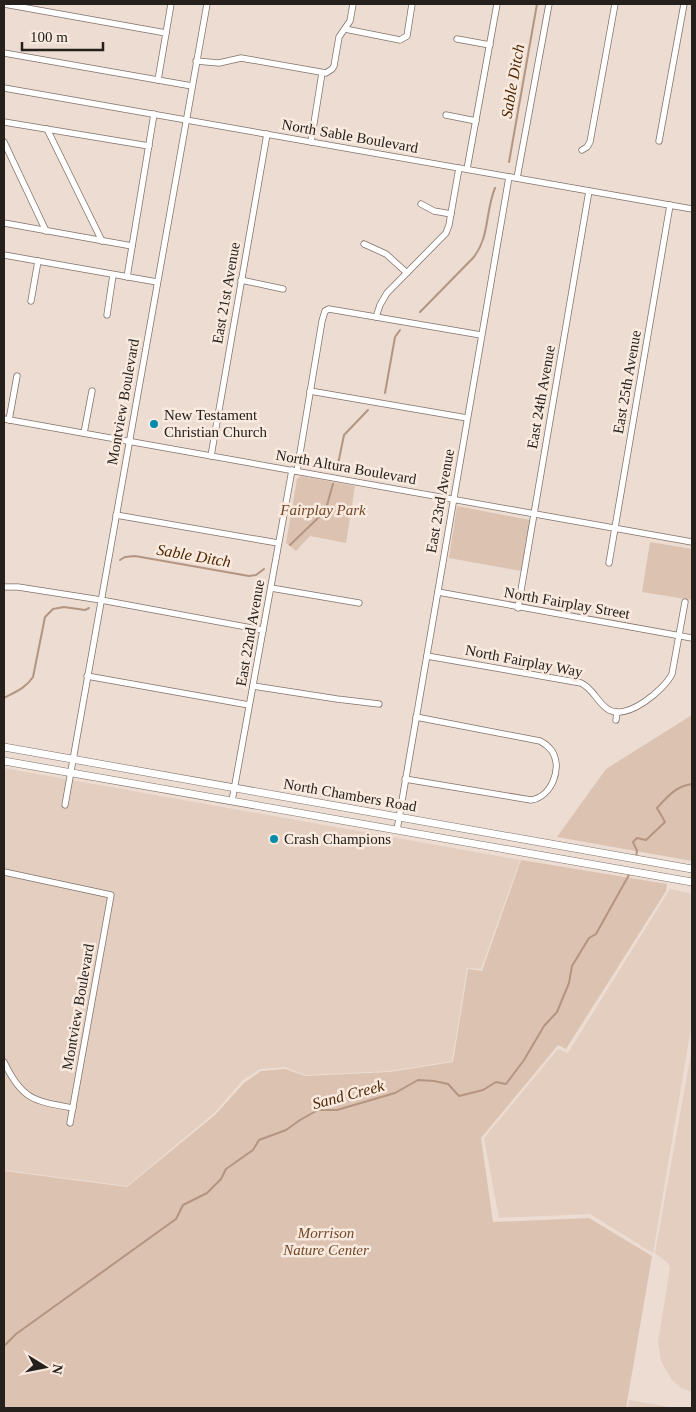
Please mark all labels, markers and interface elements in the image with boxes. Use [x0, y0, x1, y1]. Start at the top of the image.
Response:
scale bar [22, 20, 104, 52]
text: 100 m [30, 29, 68, 45]
water label: Sable Ditch [498, 43, 527, 120]
street label: North Sable Boulevard [281, 116, 420, 156]
street label: East 21st Avenue [209, 241, 243, 345]
street label: East 25th Avenue [610, 329, 644, 435]
street label: Montview Boulevard [104, 337, 142, 466]
street label: East 24th Avenue [524, 344, 558, 450]
place label: New Testament Christian Church [164, 407, 267, 440]
marker: New Testament Christian Church [148, 418, 160, 430]
street label: North Altura Boulevard [274, 447, 418, 487]
street label: East 23rd Avenue [423, 447, 457, 554]
park label: Fairplay Park [279, 502, 366, 518]
water label: Sable Ditch [155, 541, 232, 570]
street label: East 22nd Avenue [233, 578, 267, 688]
street label: North Fairplay Street [503, 584, 632, 622]
street label: North Fairplay Way [464, 642, 585, 680]
street label: North Chambers Road [282, 775, 418, 815]
place label: Crash Champions [284, 831, 391, 847]
marker: Crash Champions [268, 833, 280, 845]
street label: Montview Boulevard [59, 942, 97, 1071]
water label: Sand Creek [310, 1077, 387, 1112]
park label: Morrison Nature Center [282, 1225, 369, 1258]
north arrow [20, 1342, 70, 1392]
text: N [49, 1363, 66, 1375]

